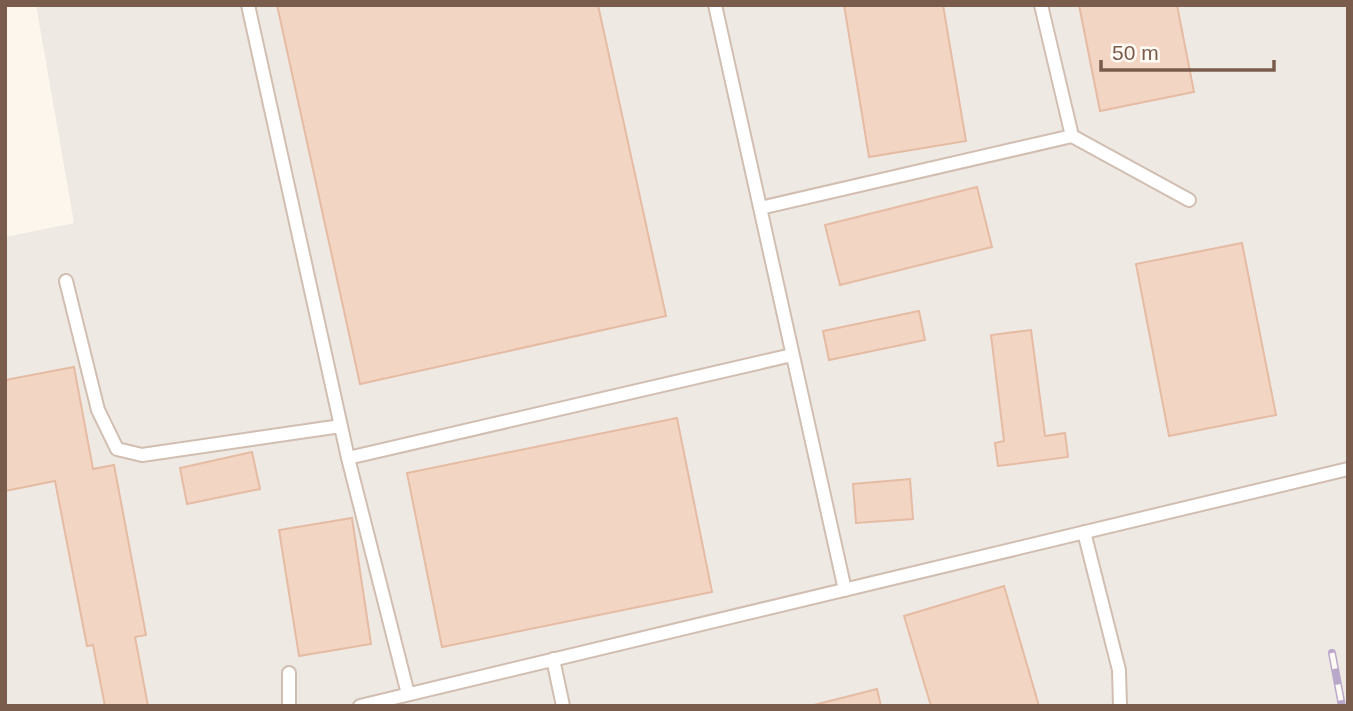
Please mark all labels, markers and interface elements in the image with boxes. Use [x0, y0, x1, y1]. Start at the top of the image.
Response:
scale bar [1101, 28, 1274, 72]
text: 50 m [1112, 41, 1159, 64]

